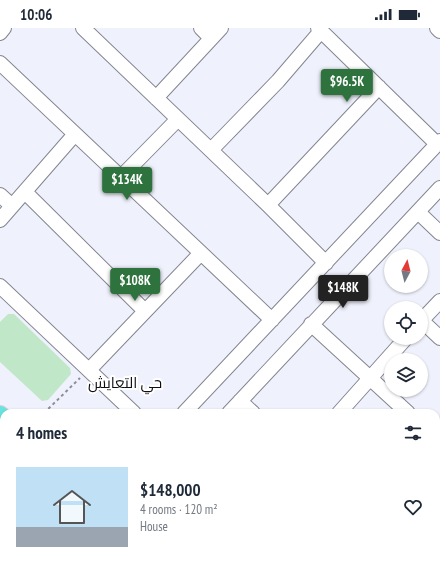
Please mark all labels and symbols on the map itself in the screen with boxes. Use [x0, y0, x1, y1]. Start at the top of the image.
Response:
pin: $96.5K [314, 69, 380, 103]
pin: $134K [99, 167, 155, 201]
north arrow [384, 249, 428, 293]
pin: $108K [107, 268, 163, 302]
pin: $148K [315, 275, 371, 309]
district label: حي التعايش [88, 373, 162, 395]

